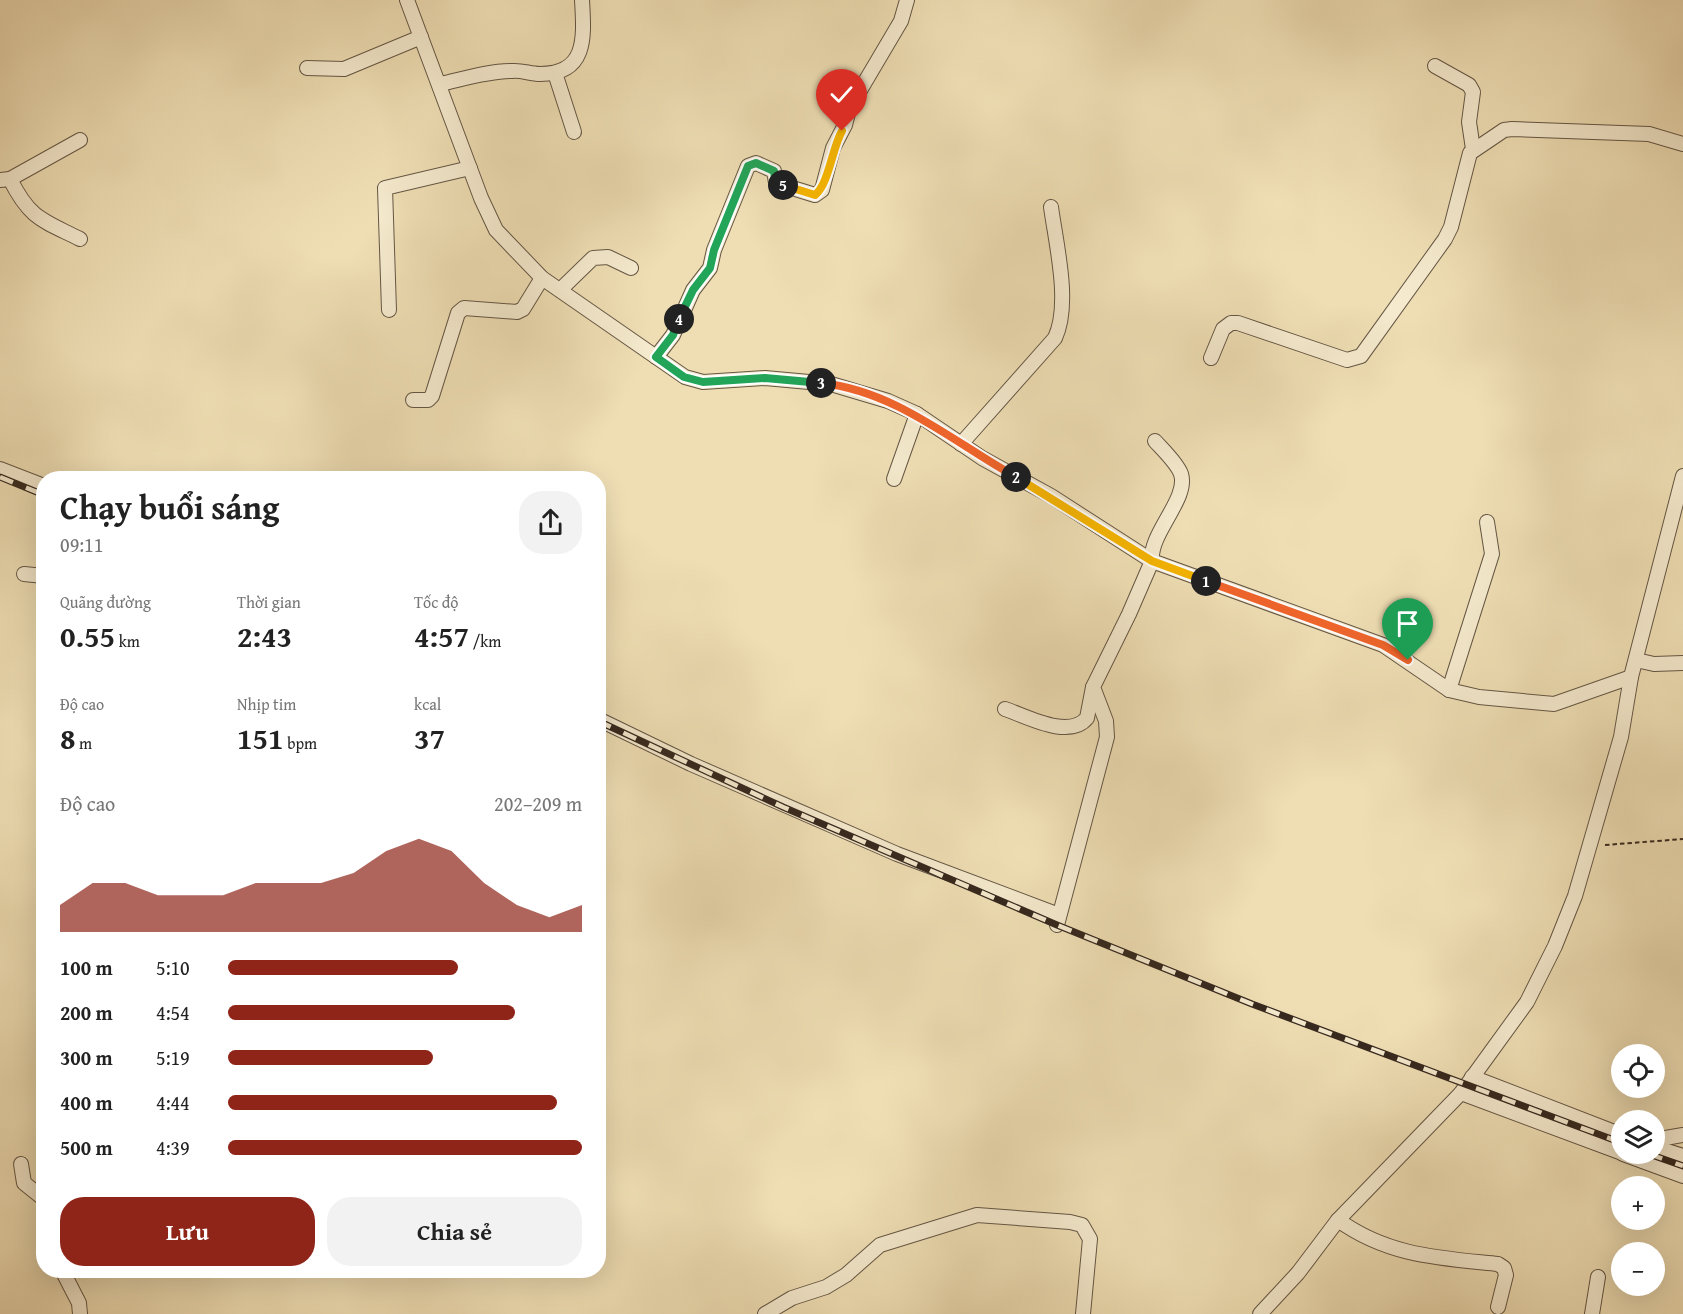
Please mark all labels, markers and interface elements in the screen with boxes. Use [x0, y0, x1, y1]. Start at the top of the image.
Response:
pin [816, 69, 867, 131]
icon: check [825, 78, 858, 111]
pin: 5 [768, 170, 798, 200]
text: 5 [779, 173, 787, 197]
pin: 4 [664, 304, 694, 334]
text: 4 [675, 307, 683, 331]
pin: 3 [806, 368, 836, 398]
text: 3 [817, 371, 825, 395]
pin: 2 [1001, 462, 1031, 492]
text: 2 [1012, 465, 1020, 489]
text: Chạy buổi sáng [60, 483, 279, 531]
button: share [519, 491, 582, 554]
text: 09:11 [60, 530, 103, 559]
pin: 1 [1191, 566, 1221, 596]
text: 1 [1202, 569, 1210, 593]
text: Quãng đường [60, 590, 151, 614]
text: Thời gian [237, 590, 301, 614]
text: Tốc độ [414, 590, 458, 614]
pin [1382, 598, 1433, 660]
icon: arrive [1391, 607, 1424, 640]
text: 0.55 [60, 614, 115, 658]
text: 2:43 [237, 614, 292, 658]
text: 4:57 [414, 614, 469, 658]
text: km [115, 629, 140, 653]
text: /km [469, 629, 501, 653]
text: Độ cao [60, 692, 104, 716]
text: Nhịp tim [237, 692, 296, 716]
text: kcal [414, 692, 441, 716]
text: 8 [60, 716, 76, 760]
text: 151 [237, 716, 284, 760]
text: 37 [414, 716, 445, 760]
text: m [76, 731, 92, 755]
text: bpm [284, 731, 317, 755]
text: Độ cao [60, 789, 115, 818]
text: 202–209 m [494, 789, 582, 818]
text: 100 m [60, 953, 113, 982]
text: 5:10 [156, 953, 190, 982]
text: 200 m [60, 998, 113, 1027]
text: 4:54 [156, 998, 190, 1027]
text: 300 m [60, 1043, 113, 1072]
text: 5:19 [156, 1043, 190, 1072]
map controls [1611, 1044, 1665, 1296]
button: locate [1611, 1044, 1665, 1098]
text: 400 m [60, 1088, 113, 1117]
text: 4:44 [156, 1088, 190, 1117]
button: layers [1611, 1110, 1665, 1164]
text: 500 m [60, 1133, 113, 1162]
text: 4:39 [156, 1133, 190, 1162]
button: + [1611, 1176, 1665, 1230]
button: Lưu [60, 1197, 315, 1266]
button: Chia sẻ [327, 1197, 582, 1266]
button: − [1611, 1242, 1665, 1296]

